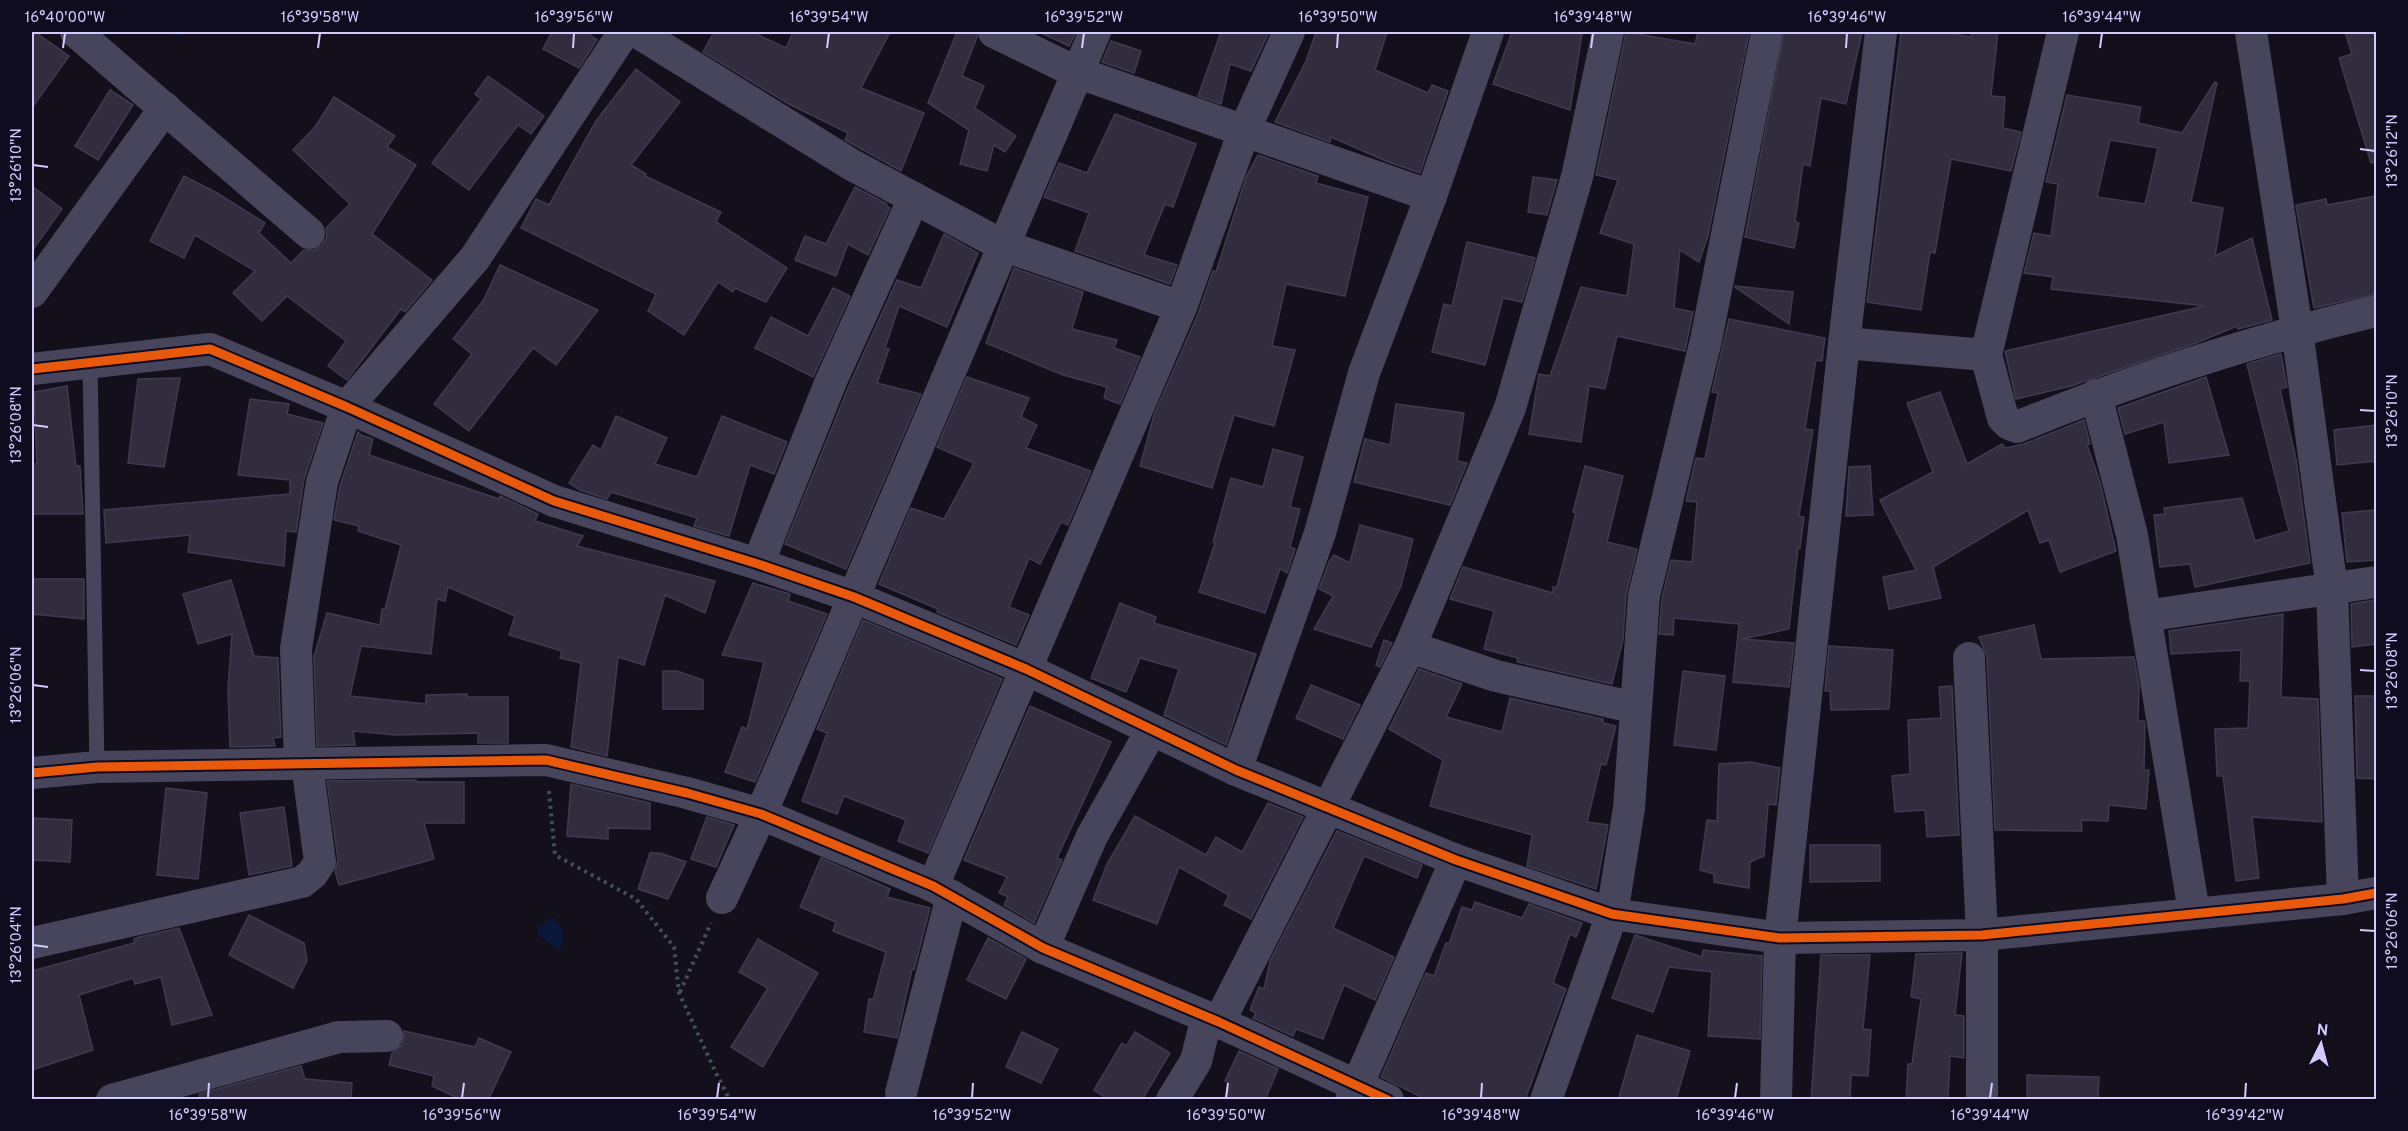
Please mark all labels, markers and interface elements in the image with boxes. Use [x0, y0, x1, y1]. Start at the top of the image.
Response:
text: 16°40'00"W [25, 9, 105, 28]
text: 16°39'58"W [281, 9, 359, 28]
text: 16°39'56"W [535, 9, 613, 28]
text: 16°39'54"W [789, 9, 869, 28]
text: 16°39'52"W [1045, 9, 1123, 28]
text: 16°39'50"W [1298, 9, 1378, 28]
text: 16°39'48"W [1554, 9, 1632, 28]
text: 16°39'46"W [1808, 9, 1886, 28]
text: 16°39'44"W [2063, 9, 2141, 28]
text: 13°26'12"N [2384, 114, 2403, 188]
text: 13°26'10"N [8, 128, 27, 202]
text: 13°26'10"N [2384, 374, 2403, 448]
text: 13°26'08"N [8, 386, 27, 464]
text: 13°26'08"N [2384, 632, 2403, 710]
text: 13°26'06"N [8, 646, 27, 724]
text: 13°26'06"N [2384, 892, 2403, 970]
text: 13°26'04"N [8, 906, 27, 984]
north arrow [2291, 1014, 2351, 1074]
text: N [2316, 1021, 2329, 1042]
text: 16°39'58"W [169, 1107, 247, 1126]
text: 16°39'56"W [423, 1107, 501, 1126]
text: 16°39'54"W [677, 1107, 757, 1126]
text: 16°39'52"W [933, 1107, 1011, 1126]
text: 16°39'50"W [1186, 1107, 1266, 1126]
text: 16°39'48"W [1442, 1107, 1520, 1126]
text: 16°39'46"W [1696, 1107, 1774, 1126]
text: 16°39'44"W [1951, 1107, 2029, 1126]
text: 16°39'42"W [2206, 1107, 2284, 1126]

